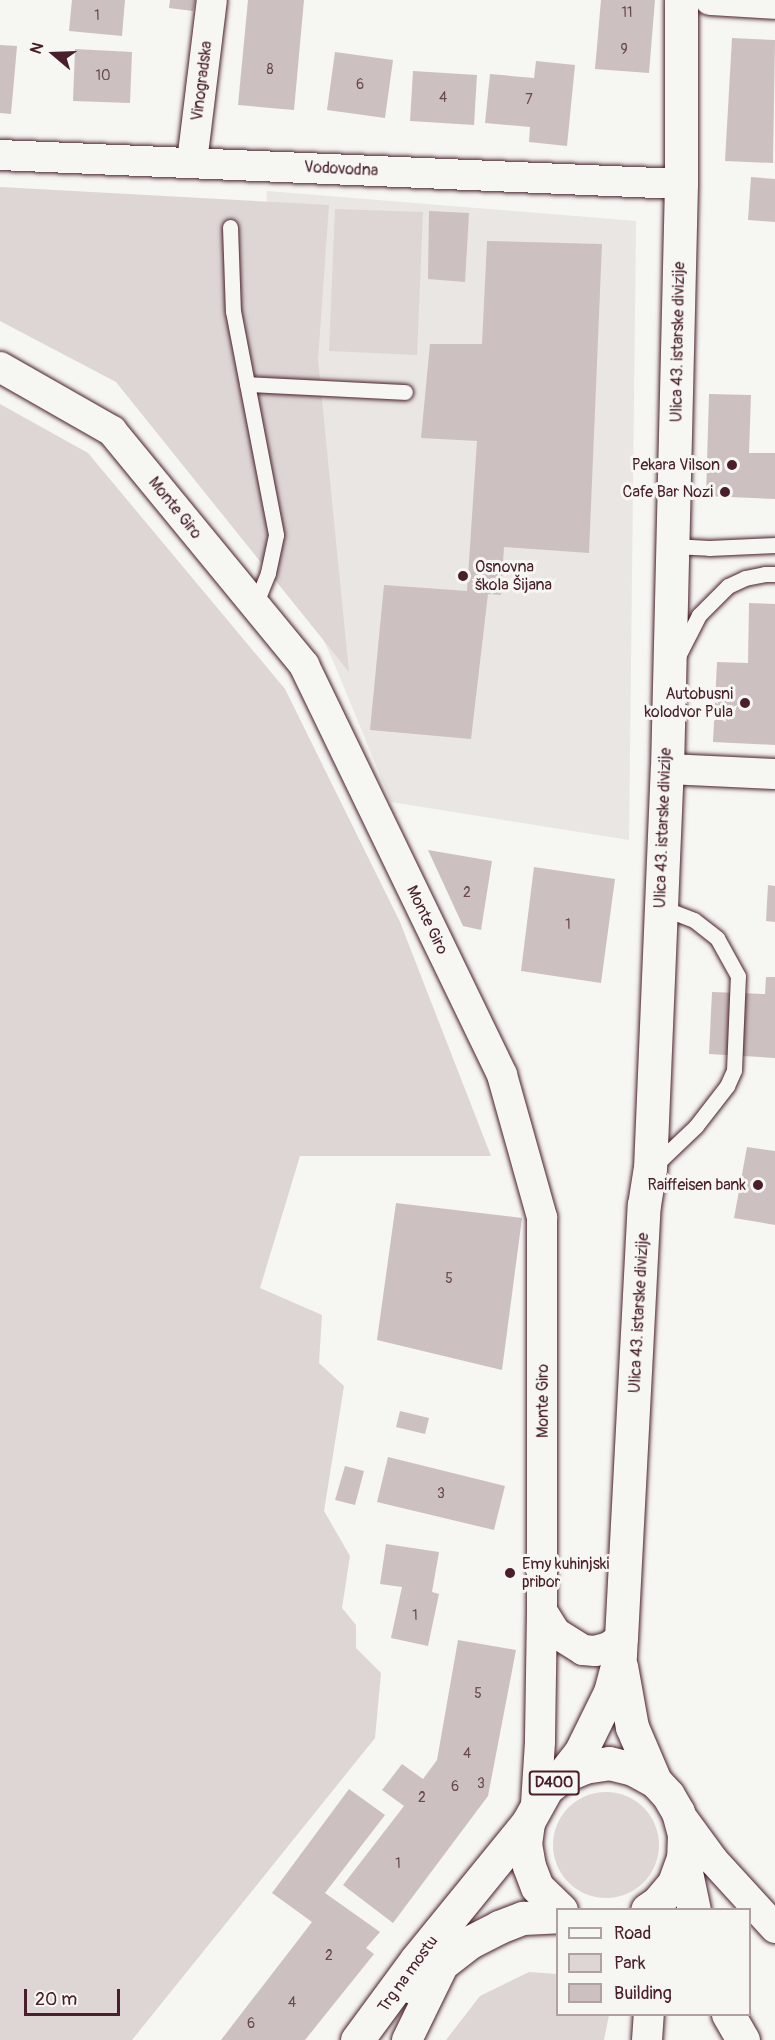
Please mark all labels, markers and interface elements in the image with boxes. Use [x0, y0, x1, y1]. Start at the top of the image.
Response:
house number: 11 [622, 5, 632, 21]
house number: 1 [94, 8, 100, 24]
north arrow [24, 24, 84, 84]
text: N [26, 40, 48, 57]
street label: Vinogradska [188, 40, 216, 122]
house number: 9 [620, 42, 628, 58]
house number: 8 [266, 62, 274, 78]
house number: 10 [95, 68, 111, 84]
house number: 6 [356, 77, 364, 93]
house number: 4 [439, 90, 447, 106]
house number: 7 [525, 92, 533, 108]
street label: Vodovodna [303, 157, 379, 181]
street label: Ulica 43. istarske divizije [667, 262, 689, 422]
place label: Pekara Vilson [632, 455, 720, 475]
marker: Pekara Vilson [725, 458, 739, 472]
street label: Monte Giro [144, 473, 206, 543]
place label: Cafe Bar Nozi [623, 482, 713, 502]
marker: Cafe Bar Nozi [718, 485, 732, 499]
place label: Osnovna škola Šijana [475, 557, 552, 595]
marker: Osnovna škola Šijana [456, 569, 470, 583]
place label: Autobusni kolodvor Pula [644, 684, 733, 722]
marker: Autobusni kolodvor Pula [738, 696, 752, 710]
street label: Ulica 43. istarske divizije [651, 747, 675, 909]
street label: Monte Giro [402, 882, 452, 958]
house number: 2 [463, 885, 471, 901]
house number: 1 [565, 917, 571, 933]
place label: Raiffeisen bank [647, 1175, 746, 1195]
marker: Raiffeisen bank [751, 1178, 765, 1192]
street label: Ulica 43. istarske divizije [625, 1232, 653, 1394]
house number: 5 [445, 1271, 453, 1287]
street label: Monte Giro [533, 1364, 553, 1438]
house number: 3 [437, 1486, 445, 1502]
place label: Emy kuhinjski pribor [522, 1554, 609, 1592]
marker: Emy kuhinjski pribor [503, 1566, 517, 1580]
house number: 1 [412, 1608, 418, 1624]
house number: 5 [474, 1686, 482, 1702]
house number: 4 [463, 1746, 471, 1762]
road number: D400 [528, 1771, 580, 1795]
house number: 3 [477, 1776, 485, 1792]
house number: 6 [451, 1779, 459, 1795]
house number: 2 [418, 1790, 426, 1806]
house number: 1 [395, 1856, 401, 1872]
legend [556, 1908, 751, 2016]
text: Road [614, 1922, 651, 1945]
street label: Trg na mostu [374, 1932, 442, 2016]
house number: 2 [325, 1948, 333, 1964]
text: Park [614, 1952, 646, 1975]
scale bar [27, 1977, 123, 2015]
text: Building [614, 1982, 672, 2005]
text: 20 m [35, 1988, 77, 2011]
house number: 4 [288, 1995, 296, 2011]
house number: 6 [247, 2016, 255, 2032]

